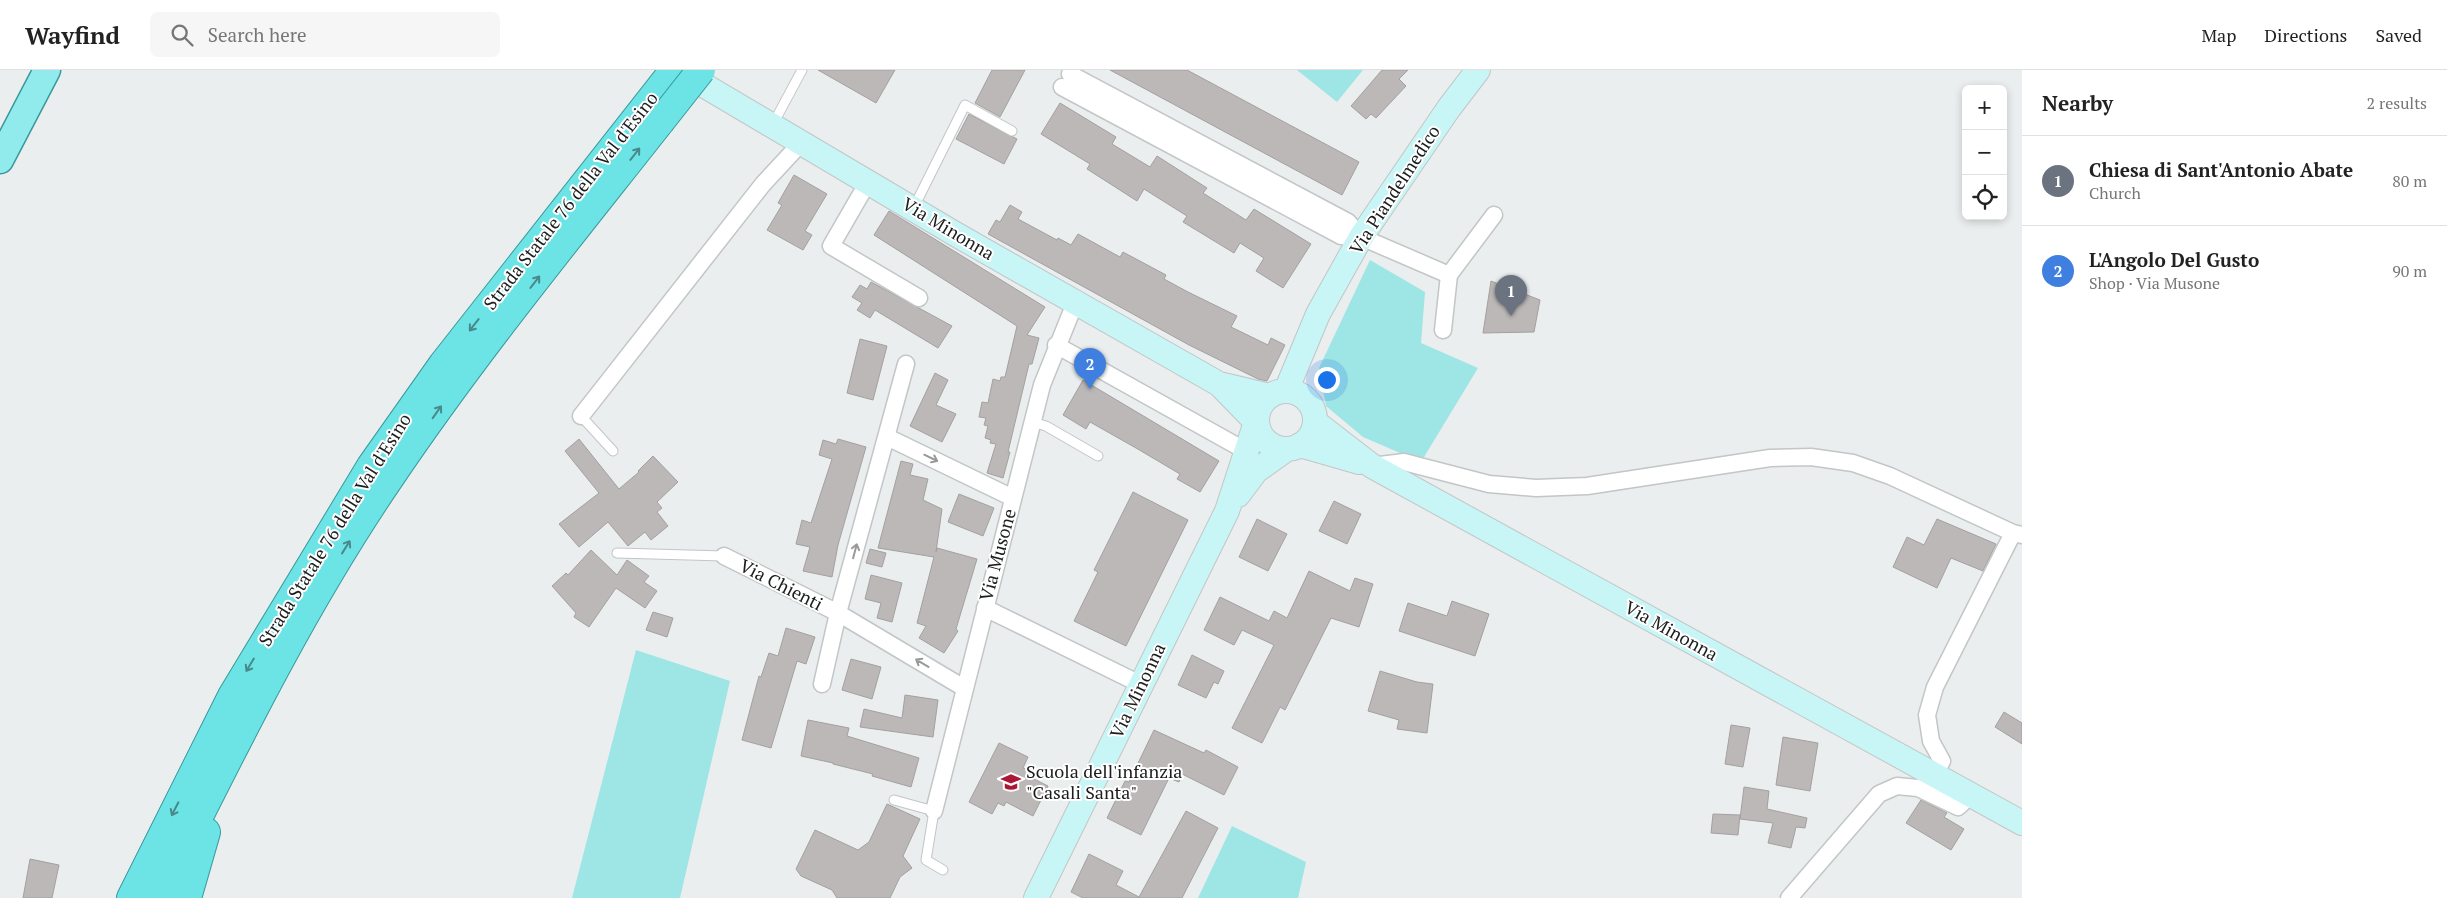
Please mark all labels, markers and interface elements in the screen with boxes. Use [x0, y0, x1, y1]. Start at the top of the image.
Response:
search box [150, 12, 500, 57]
text: Wayfind [25, 19, 120, 51]
icon: search [168, 21, 196, 49]
text: Search here [208, 22, 307, 47]
text: Map [2201, 23, 2236, 47]
text: Directions [2264, 23, 2347, 47]
text: Saved [2375, 23, 2422, 47]
map controls [1962, 85, 2007, 220]
button: + [1962, 85, 2007, 130]
street label: Strada Statale 76 della Val d'Esino [478, 86, 663, 314]
text: Nearby [2042, 89, 2113, 117]
text: 2 results [2367, 92, 2427, 114]
street label: Via Piandelmedico [1343, 120, 1445, 259]
button: − [1962, 130, 2007, 175]
one-way arrow [629, 148, 640, 161]
text: Chiesa di Sant'Antonio Abate [2089, 157, 2353, 182]
text: 1 [2053, 170, 2063, 192]
text: 80 m [2392, 170, 2427, 192]
button: locate [1962, 175, 2007, 220]
text: Church [2089, 182, 2141, 204]
street label: Via Minonna [898, 191, 999, 265]
text: L'Angolo Del Gusto [2089, 247, 2259, 272]
text: 2 [2053, 260, 2063, 282]
text: 90 m [2392, 260, 2427, 282]
text: Shop · Via Musone [2089, 272, 2220, 294]
pin: 1 [1495, 275, 1527, 316]
one-way arrow [529, 276, 540, 289]
one-way arrow [468, 318, 479, 331]
pin: 2 [1074, 348, 1106, 389]
your location [1314, 367, 1340, 393]
one-way arrow [432, 405, 442, 419]
street label: Strada Statale 76 della Val d'Esino [252, 408, 416, 650]
one-way arrow [923, 454, 938, 464]
street label: Via Musone [973, 506, 1021, 604]
one-way arrow [342, 540, 352, 554]
one-way arrow [851, 543, 861, 559]
street label: Via Chienti [736, 553, 827, 615]
street label: Via Minonna [1620, 595, 1722, 666]
street label: Via Minonna [1104, 639, 1171, 742]
one-way arrow [245, 658, 255, 672]
one-way arrow [915, 658, 930, 668]
place label: Scuola dell'infanzia "Casali Santa" [1026, 759, 1182, 804]
school or university icon: Scuola dell'infanzia "Casali Santa" [1000, 771, 1022, 793]
one-way arrow [170, 801, 179, 816]

